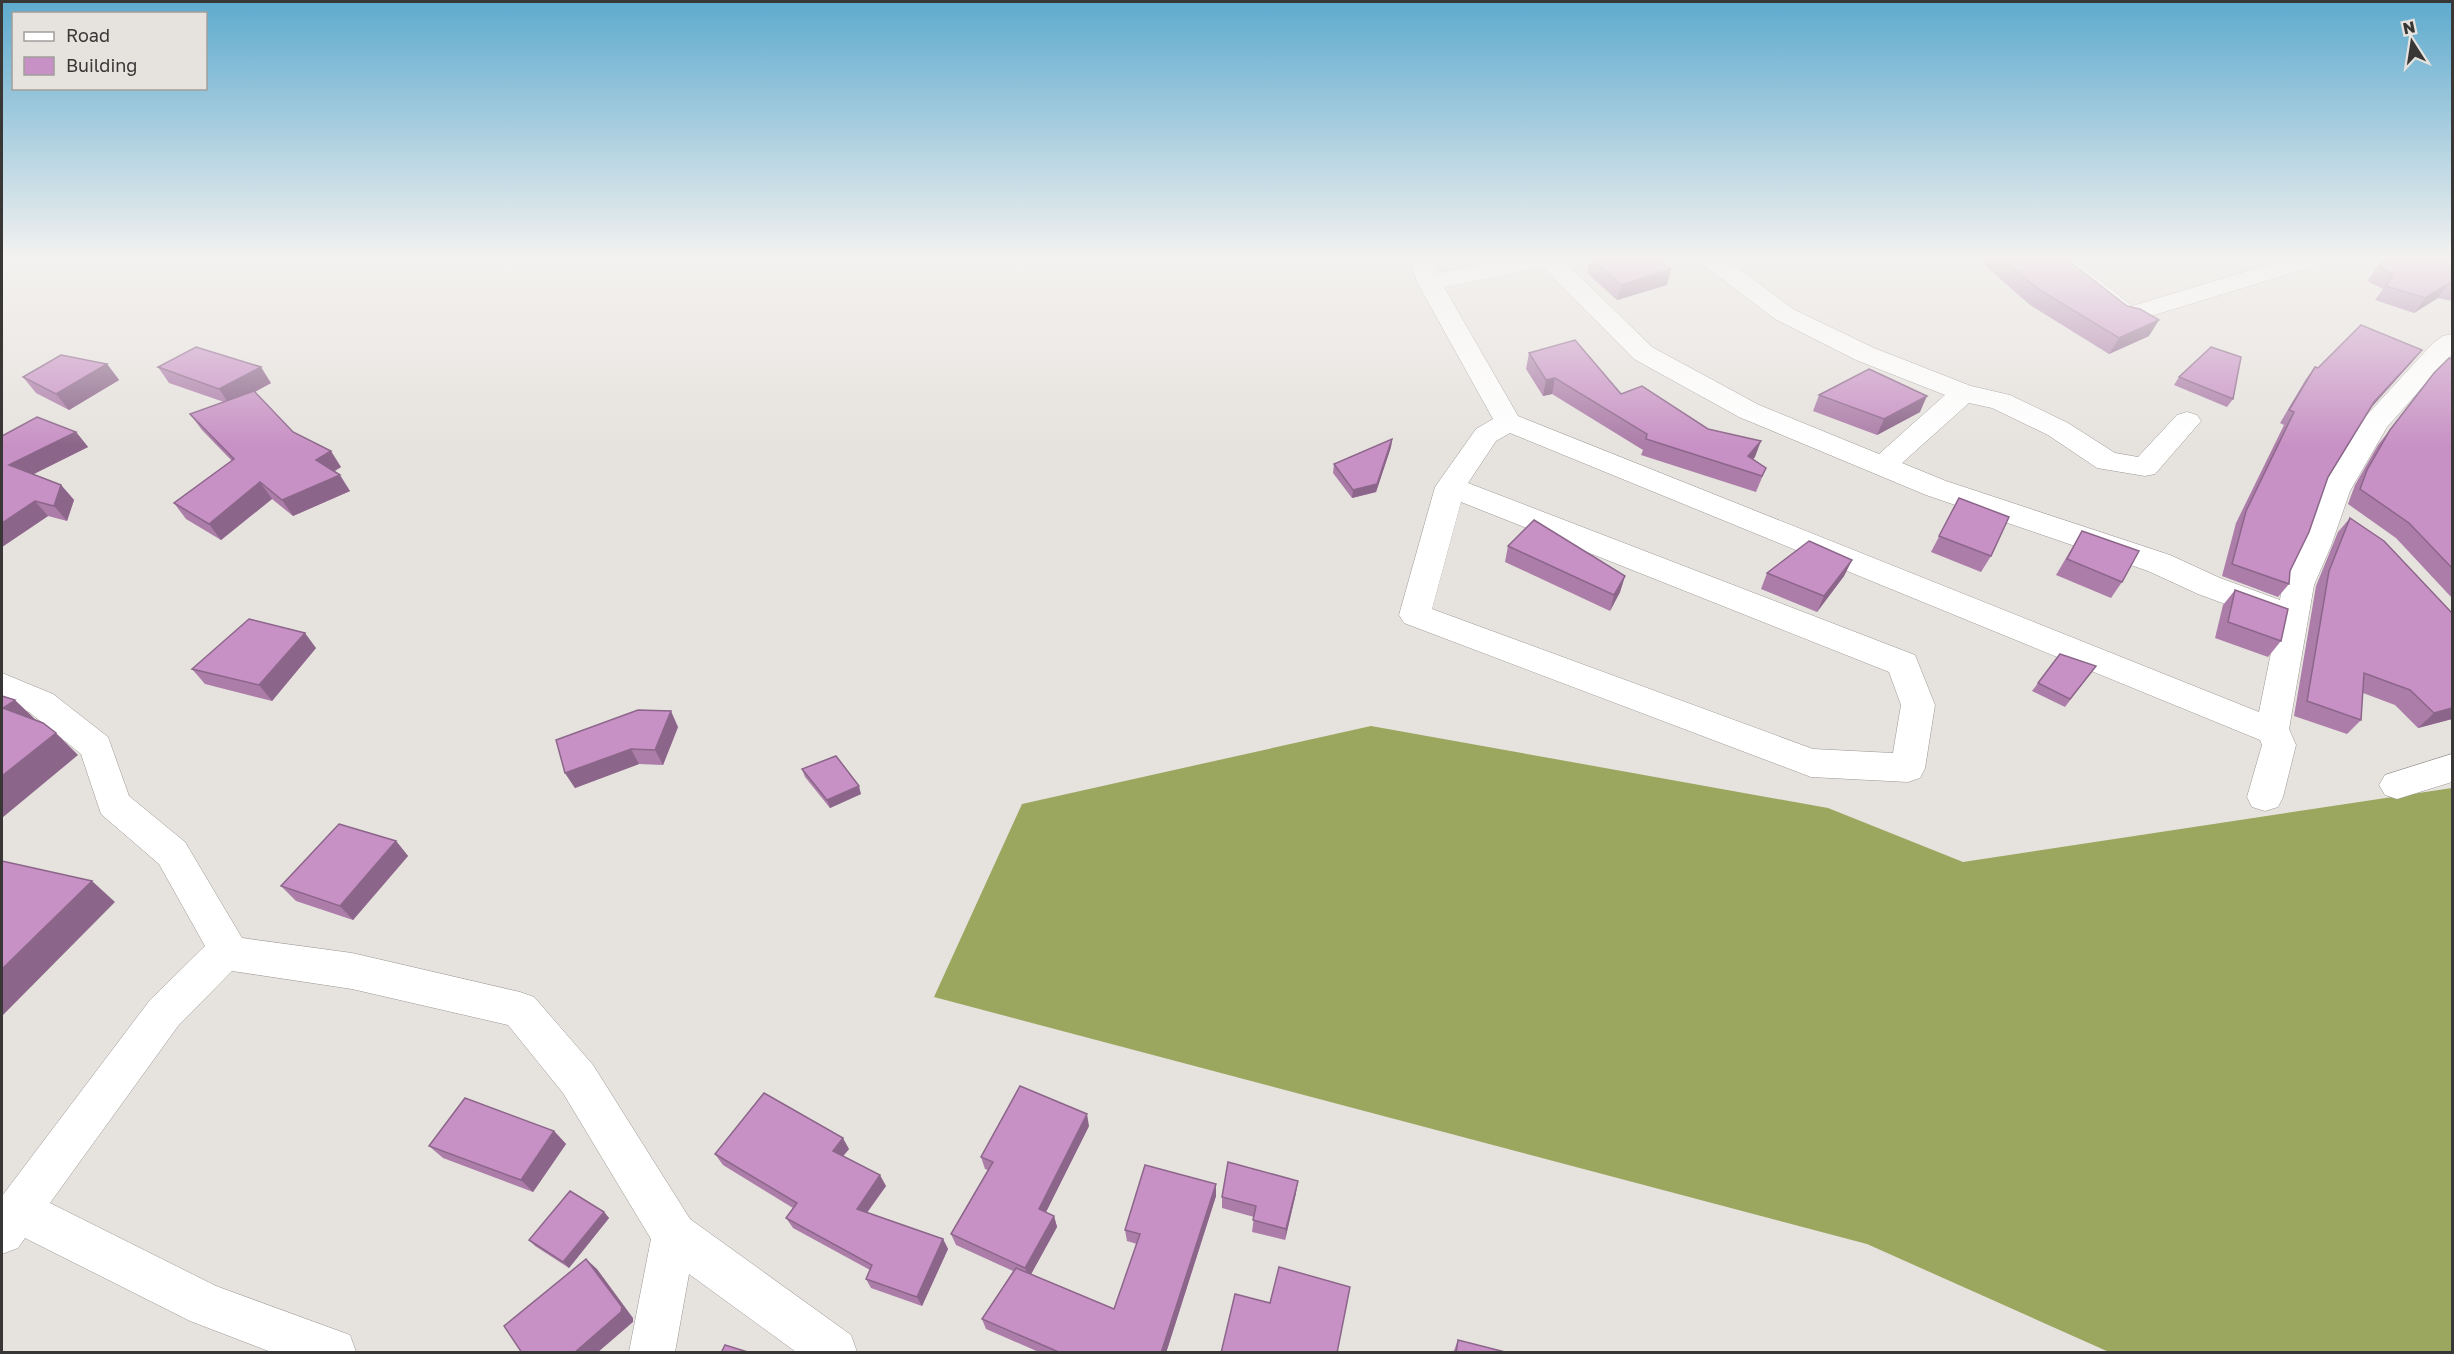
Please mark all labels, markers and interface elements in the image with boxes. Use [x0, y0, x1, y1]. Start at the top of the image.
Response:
legend [12, 12, 207, 90]
north arrow [2382, 12, 2442, 72]
text: N [2401, 16, 2417, 38]
text: Road [66, 24, 110, 46]
text: Building [66, 54, 137, 76]

